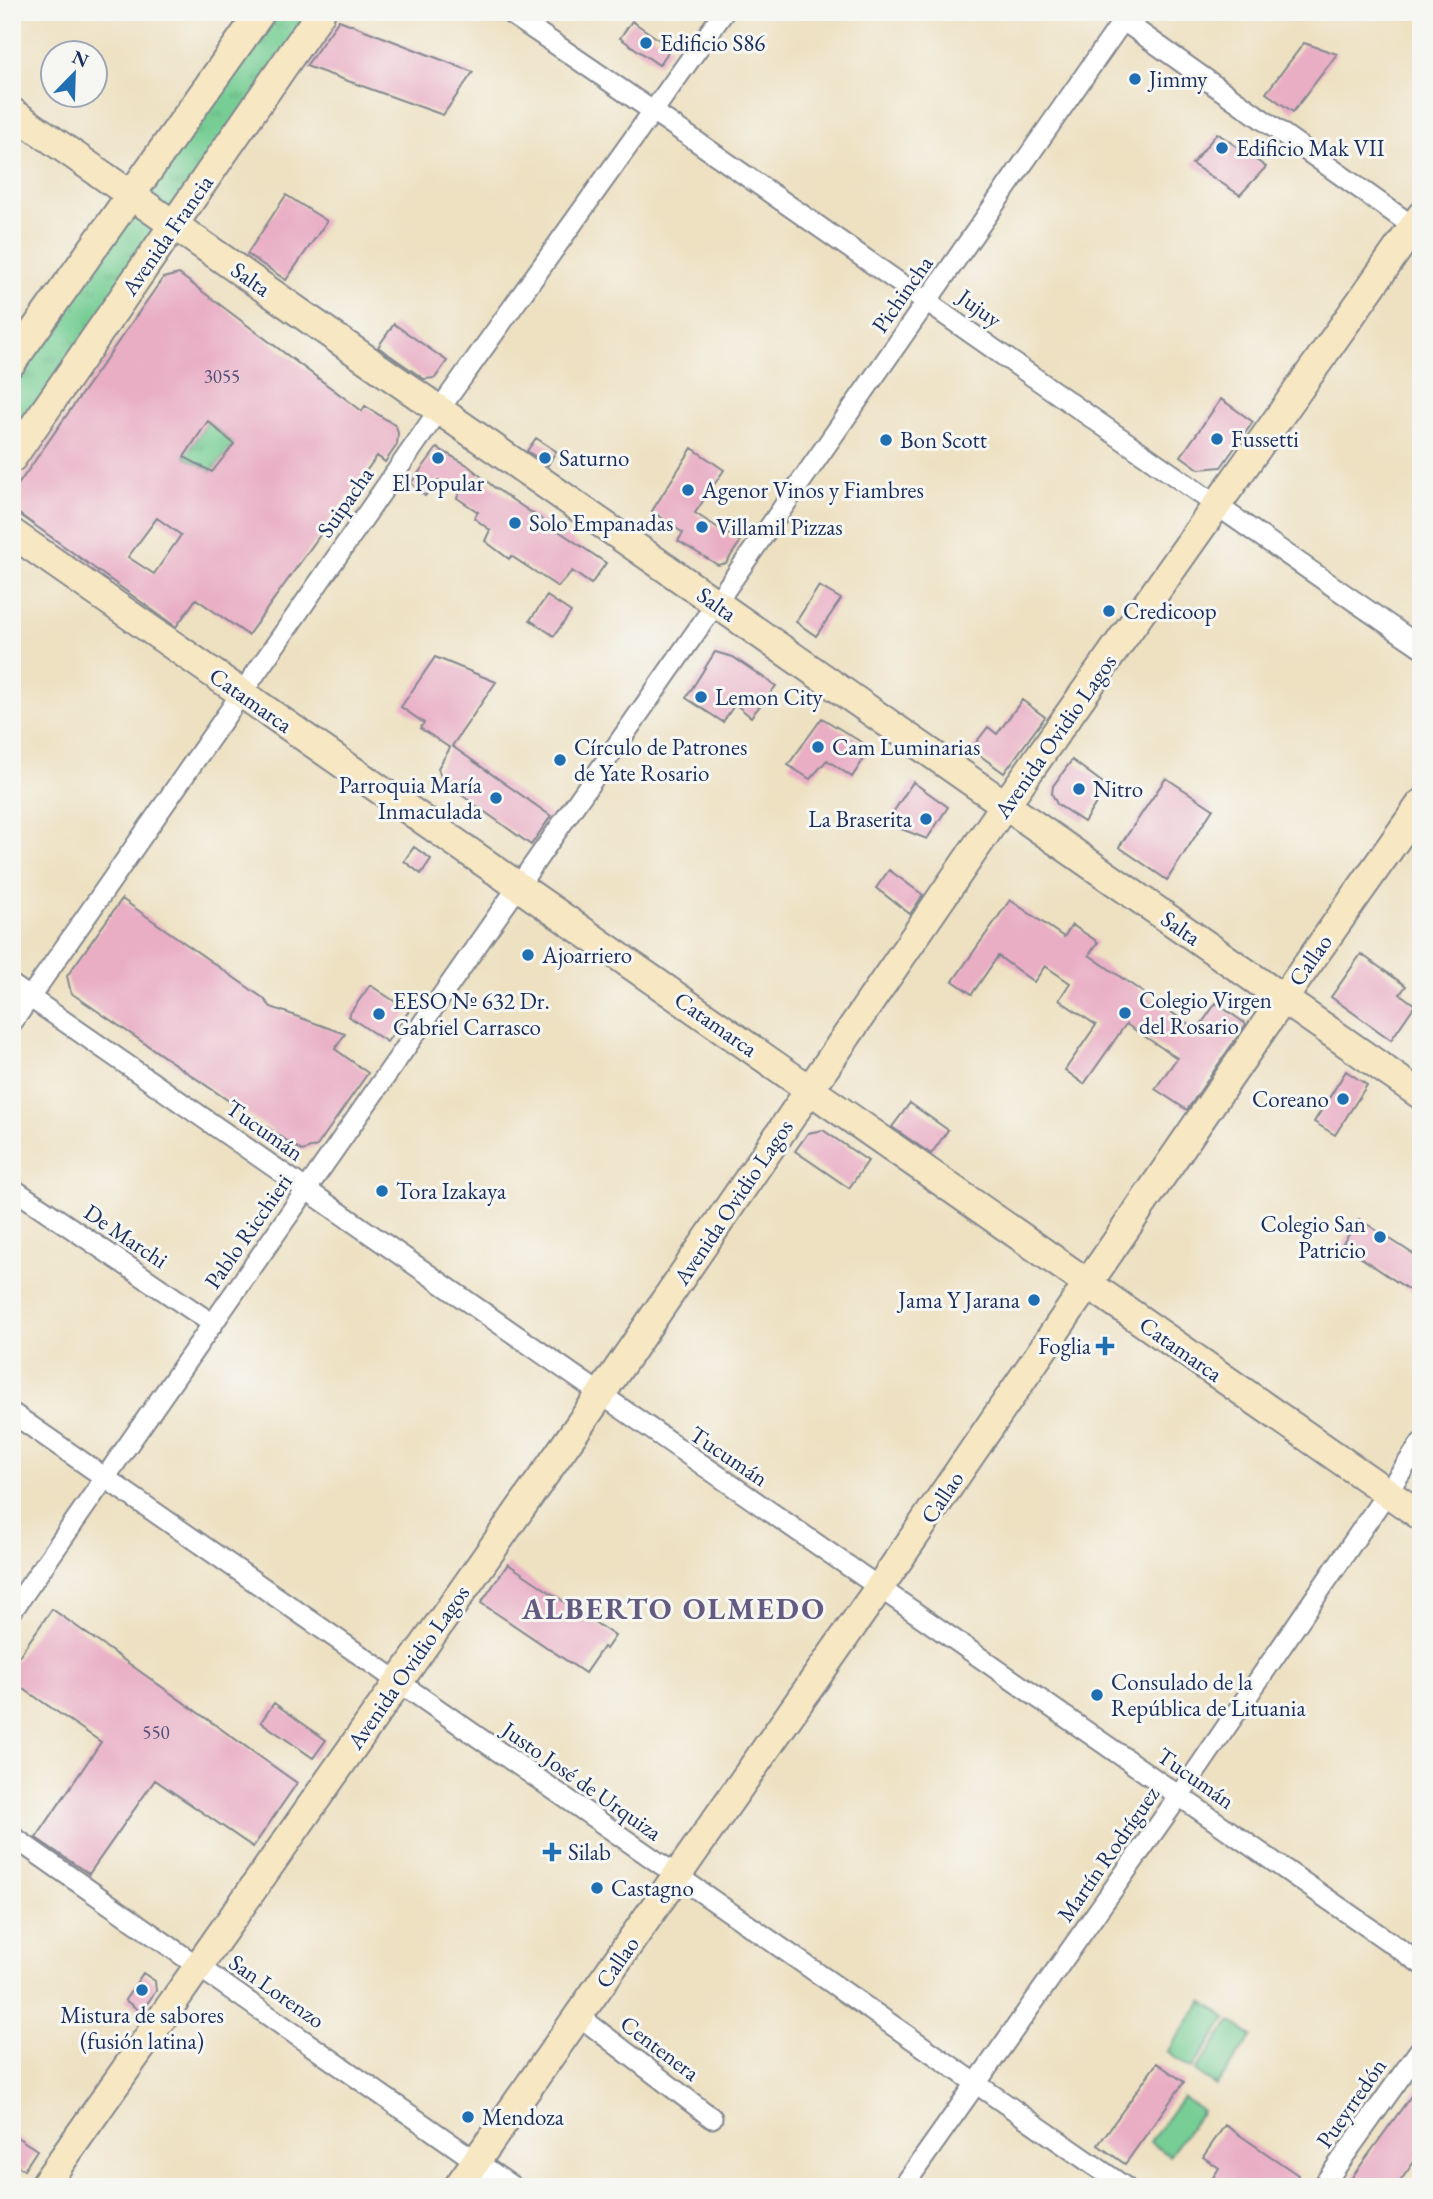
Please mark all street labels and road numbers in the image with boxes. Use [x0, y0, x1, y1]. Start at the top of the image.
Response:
street label: Avenida Francia [114, 168, 220, 302]
street label: Pichincha [865, 249, 940, 339]
street label: Salta [225, 255, 277, 304]
street label: Jujuy [950, 281, 1009, 335]
street label: Suipacha [310, 460, 381, 543]
street label: Salta [691, 580, 743, 629]
street label: Avenida Ovidio Lagos [987, 648, 1123, 825]
street label: Catamarca [204, 661, 299, 740]
street label: Salta [1155, 904, 1207, 953]
street label: Callao [1281, 928, 1339, 992]
street label: Catamarca [669, 985, 764, 1064]
street label: Tucumán [220, 1092, 310, 1168]
street label: Avenida Ovidio Lagos [666, 1113, 800, 1292]
street label: Pablo Ricchieri [197, 1167, 299, 1294]
street label: De Marchi [78, 1197, 174, 1275]
street label: Catamarca [1134, 1310, 1229, 1389]
street label: Tucumán [684, 1419, 774, 1493]
street label: Callao [914, 1465, 970, 1529]
street label: Avenida Ovidio Lagos [340, 1579, 476, 1756]
street label: Justo José de Urquiza [495, 1714, 668, 1848]
street label: Tucumán [1151, 1740, 1241, 1816]
street label: Martín Rodríguez [1050, 1780, 1166, 1928]
street label: Callao [588, 1930, 646, 1994]
street label: San Lorenzo [223, 1947, 331, 2035]
street label: Centenera [614, 2008, 706, 2088]
street label: Pueyrredón [1309, 2052, 1393, 2154]

